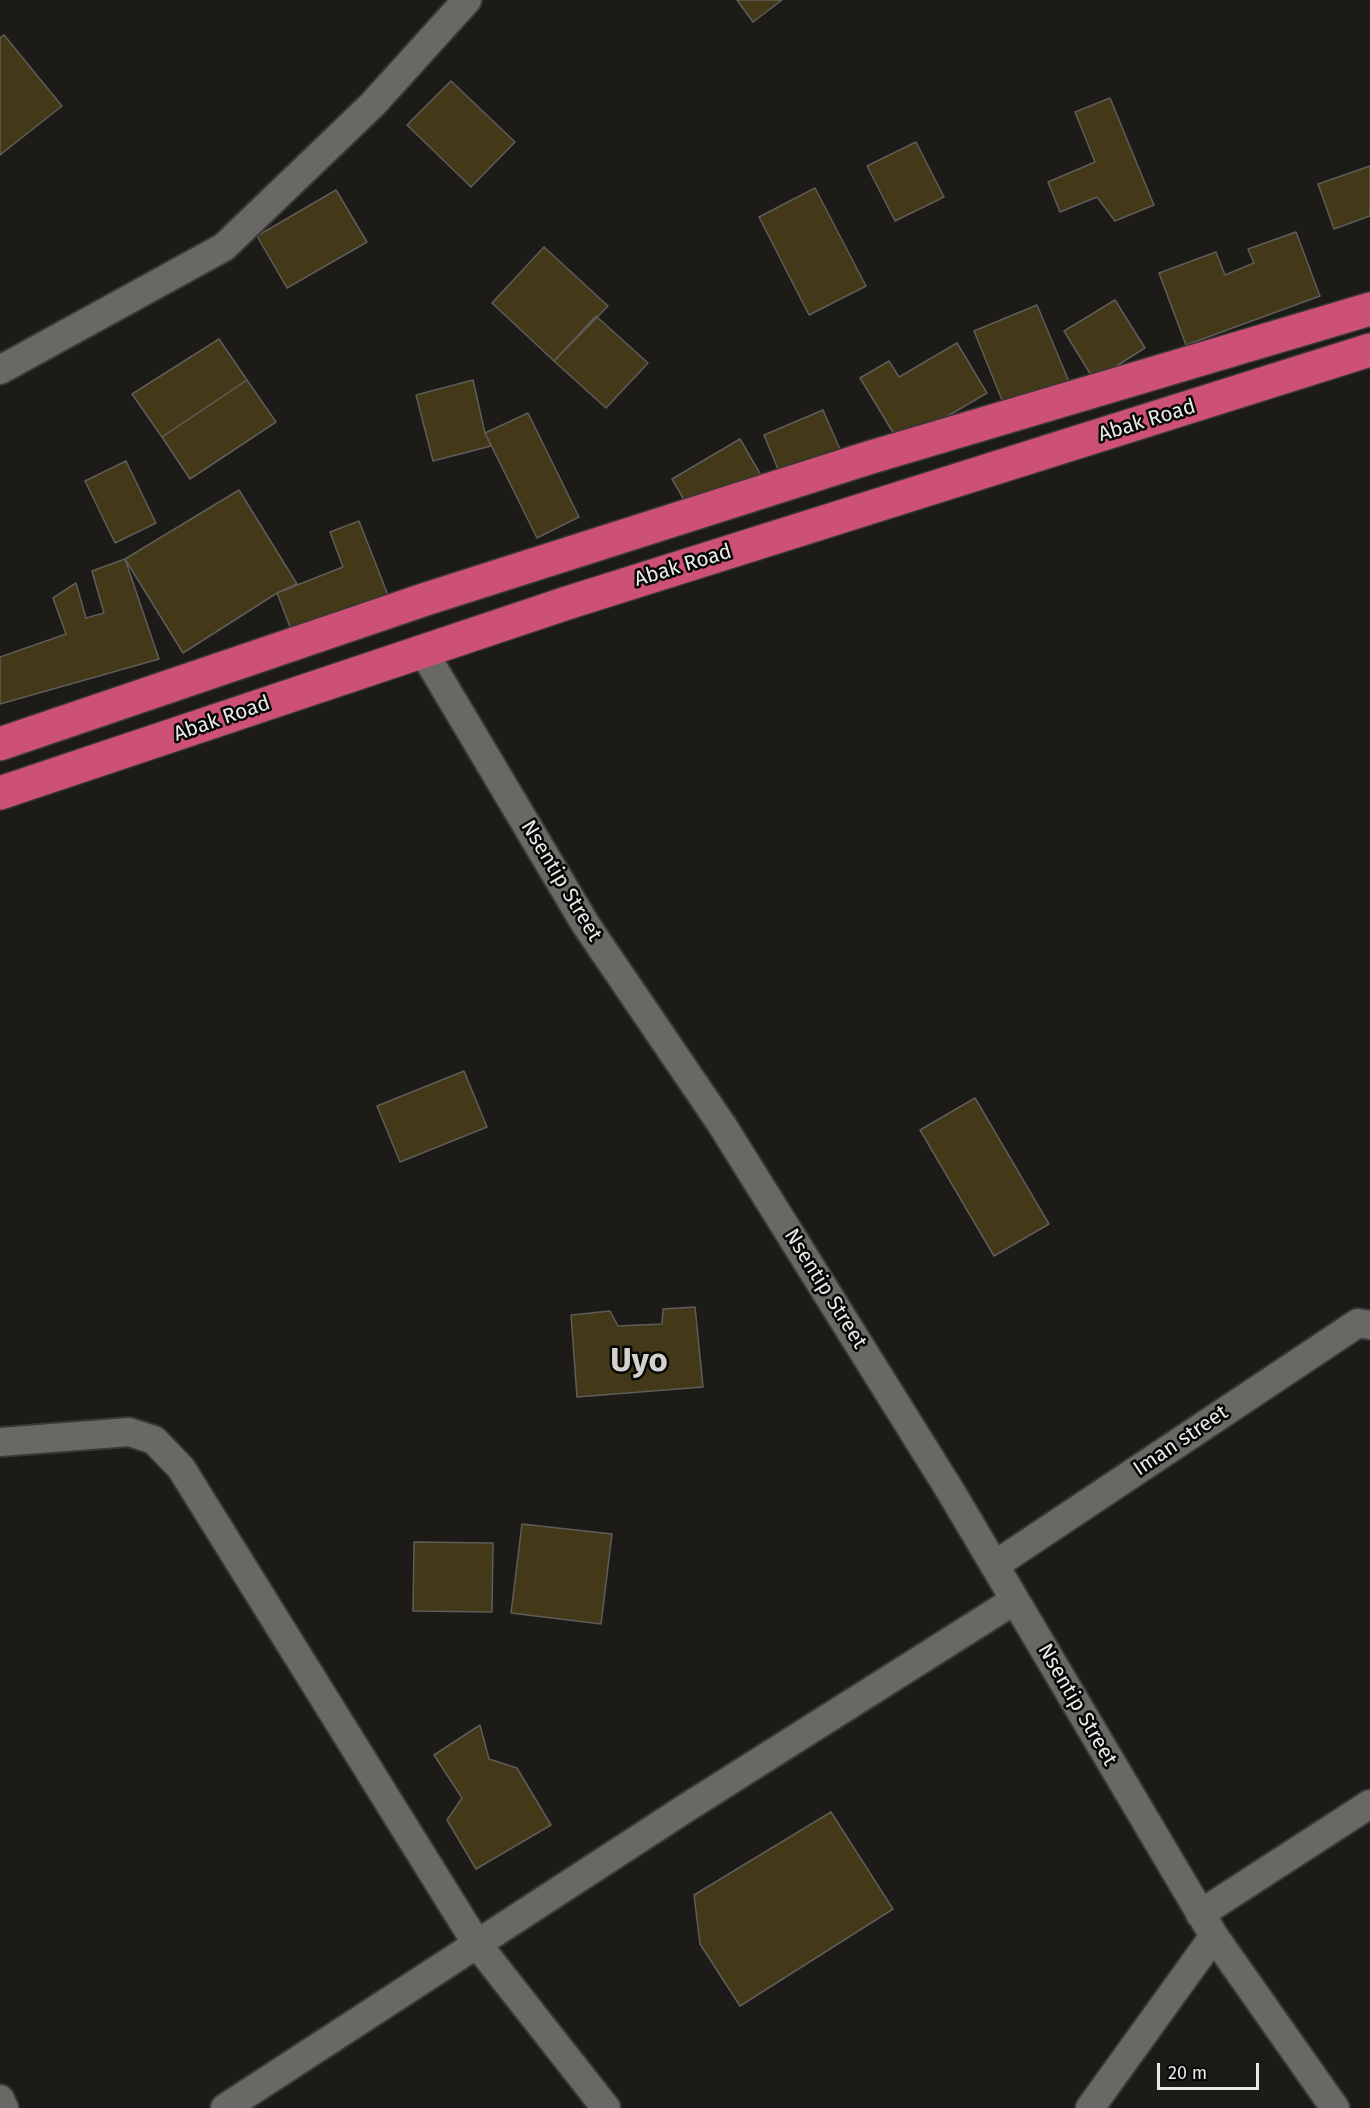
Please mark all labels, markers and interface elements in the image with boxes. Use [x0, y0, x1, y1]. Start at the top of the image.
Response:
street label: Abak Road [1095, 394, 1199, 448]
street label: Abak Road [631, 539, 735, 593]
street label: Abak Road [170, 691, 274, 747]
street label: Nsentip Street [515, 816, 607, 946]
street label: Nsentip Street [778, 1224, 872, 1354]
district label: Uyo [610, 1342, 668, 1382]
street label: Iman street [1129, 1400, 1233, 1482]
street label: Nsentip Street [1032, 1640, 1122, 1770]
scale bar [1160, 2051, 1262, 2089]
text: 20 m [1168, 2062, 1207, 2084]

